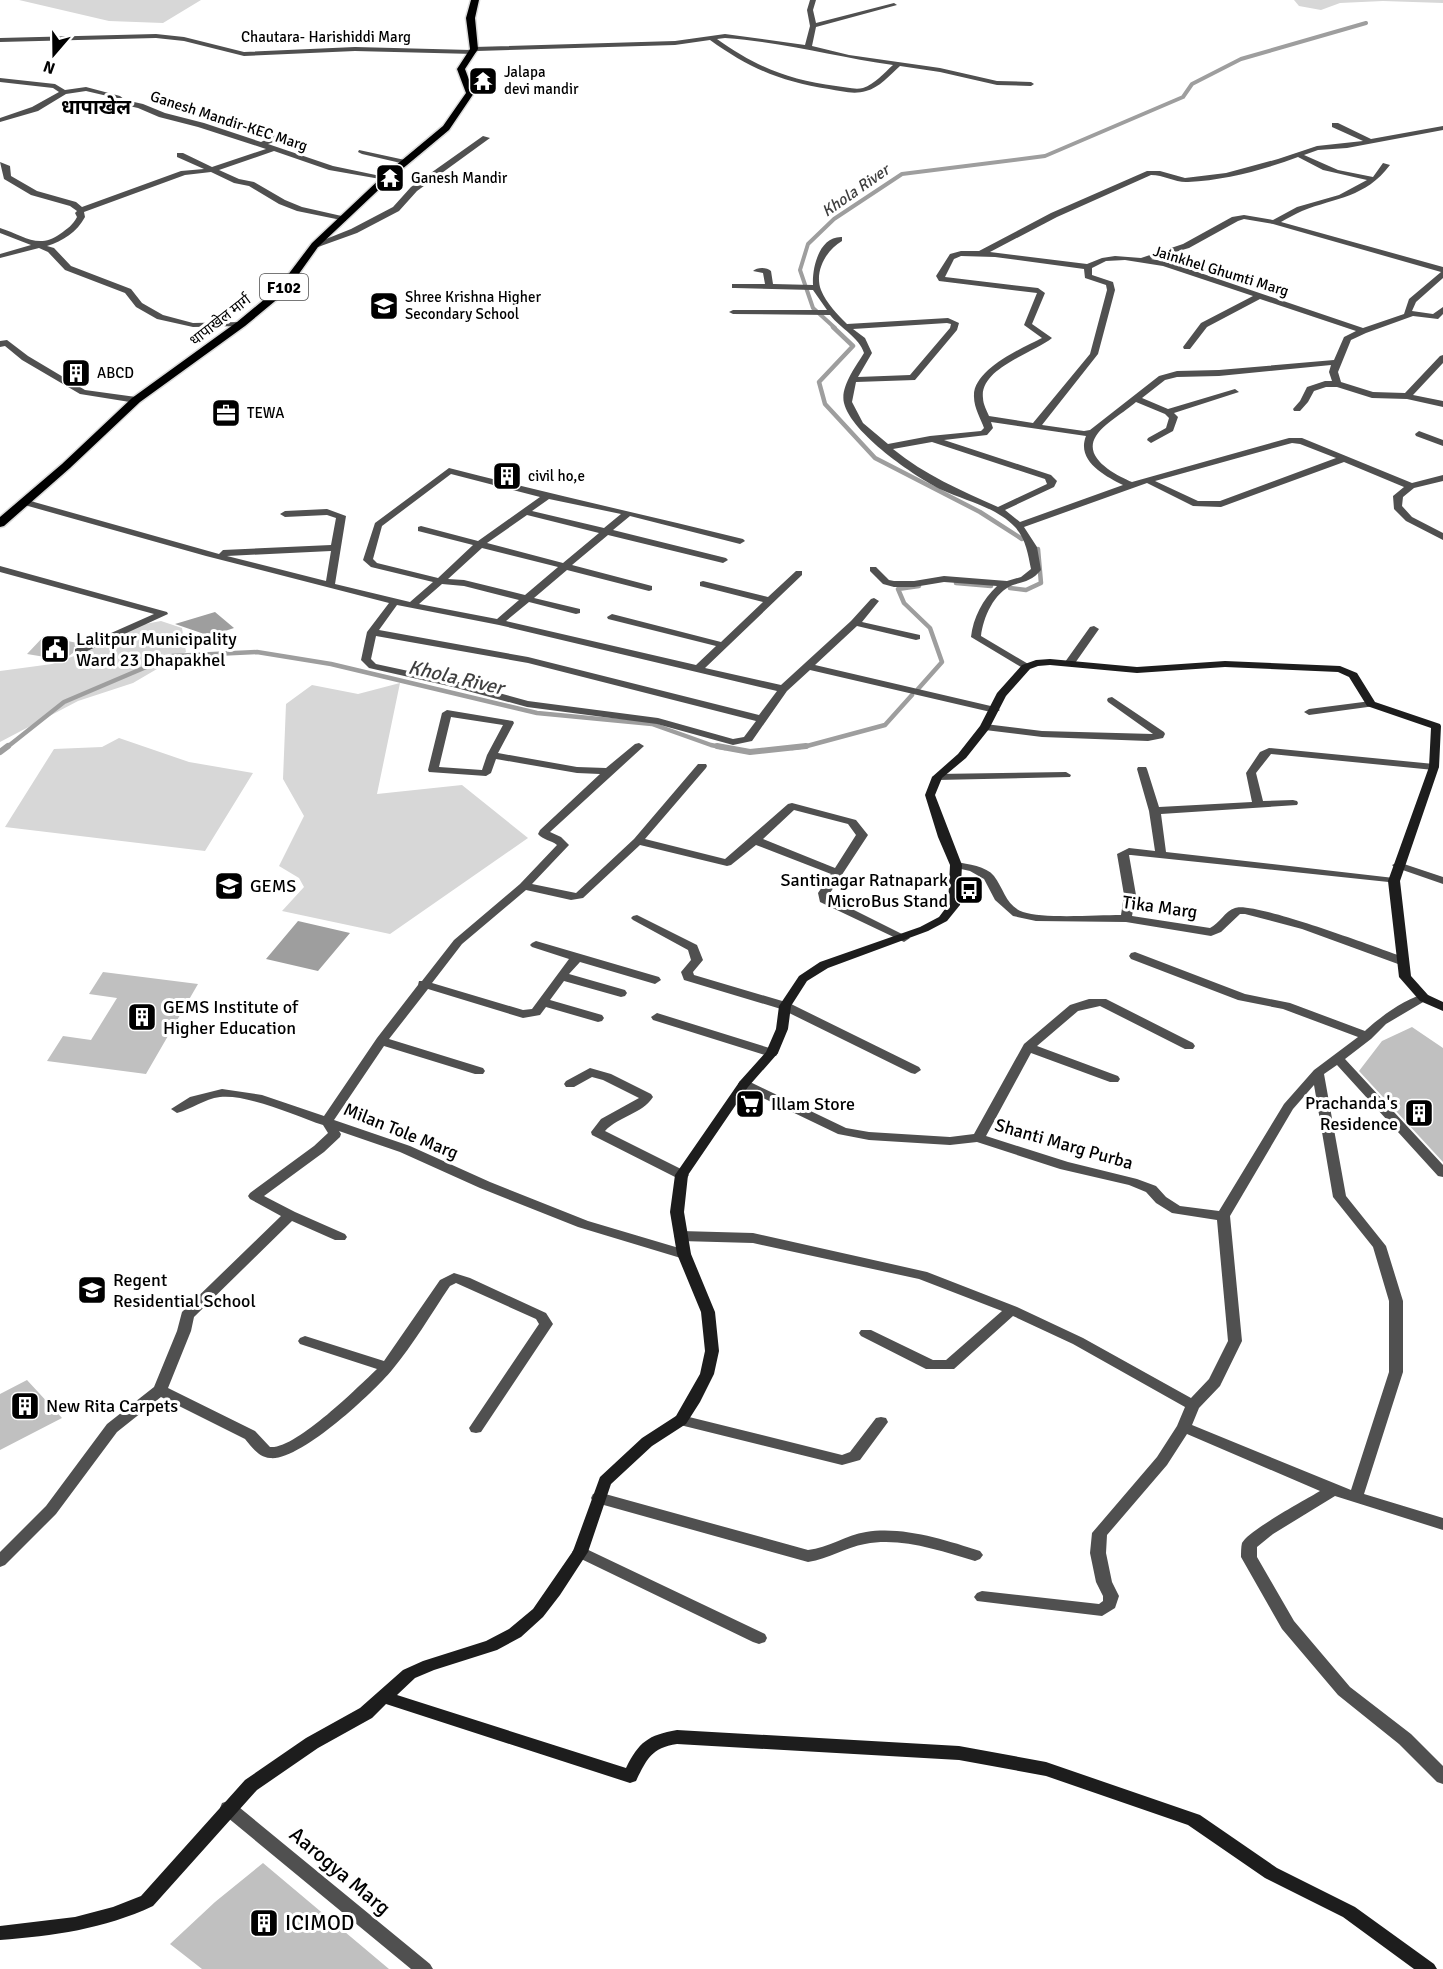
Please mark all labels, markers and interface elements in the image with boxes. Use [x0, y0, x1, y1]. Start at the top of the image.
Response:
north arrow [24, 24, 84, 84]
street label: Chautara- Harishiddi Marg [241, 28, 411, 46]
text: N [41, 56, 58, 78]
place label: Jalapa devi mandir [504, 63, 579, 98]
temple icon: Jalapa devi mandir [467, 65, 499, 97]
street label: Ganesh Mandir-KEC Marg [148, 87, 310, 155]
district label: धापाखेल [61, 95, 132, 120]
water label: Khola River [818, 159, 895, 221]
temple icon: Ganesh Mandir [374, 162, 406, 194]
place label: Ganesh Mandir [411, 169, 508, 187]
street label: Jainkhel Ghumti Marg [1151, 242, 1291, 300]
road number: F102 [260, 274, 308, 300]
place label: Shree Krishna Higher Secondary School [405, 288, 541, 323]
street label: धापाखेल मार्ग [186, 290, 255, 349]
school or university icon: Shree Krishna Higher Secondary School [368, 290, 400, 322]
building icon: ABCD [60, 357, 92, 389]
place label: ABCD [97, 364, 134, 382]
office icon: TEWA [210, 397, 242, 429]
place label: TEWA [247, 404, 284, 422]
building icon: civil ho,e [491, 460, 523, 492]
place label: civil ho,e [528, 467, 585, 485]
place label: Lalitpur Municipality Ward 23 Dhapakhel [76, 628, 237, 671]
public building icon: Lalitpur Municipality Ward 23 Dhapakhel [39, 633, 71, 665]
water label: Khola River [406, 654, 509, 701]
place label: Santinagar Ratnapark MicroBus Stand [780, 869, 948, 912]
school or university icon: GEMS [213, 870, 245, 902]
bus stop icon: Santinagar Ratnapark MicroBus Stand [953, 874, 985, 906]
place label: GEMS [250, 875, 296, 897]
street label: Tika Marg [1121, 891, 1199, 923]
place label: GEMS Institute of Higher Education [163, 996, 299, 1039]
building icon: GEMS Institute of Higher Education [126, 1001, 158, 1033]
supermarket icon: Illam Store [734, 1088, 766, 1120]
place label: Prachanda's Residence [1305, 1092, 1398, 1135]
place label: Illam Store [771, 1093, 855, 1115]
building icon: Prachanda's Residence [1403, 1097, 1435, 1129]
street label: Milan Tole Marg [340, 1098, 462, 1164]
street label: Shanti Marg Purba [992, 1114, 1136, 1174]
place label: Regent Residential School [113, 1269, 256, 1312]
school or university icon: Regent Residential School [76, 1274, 108, 1306]
building icon: New Rita Carpets [9, 1390, 41, 1422]
place label: New Rita Carpets [46, 1395, 178, 1417]
street label: Aarogya Marg [284, 1821, 396, 1921]
building icon: ICIMOD [248, 1907, 280, 1939]
place label: ICIMOD [285, 1910, 354, 1936]

